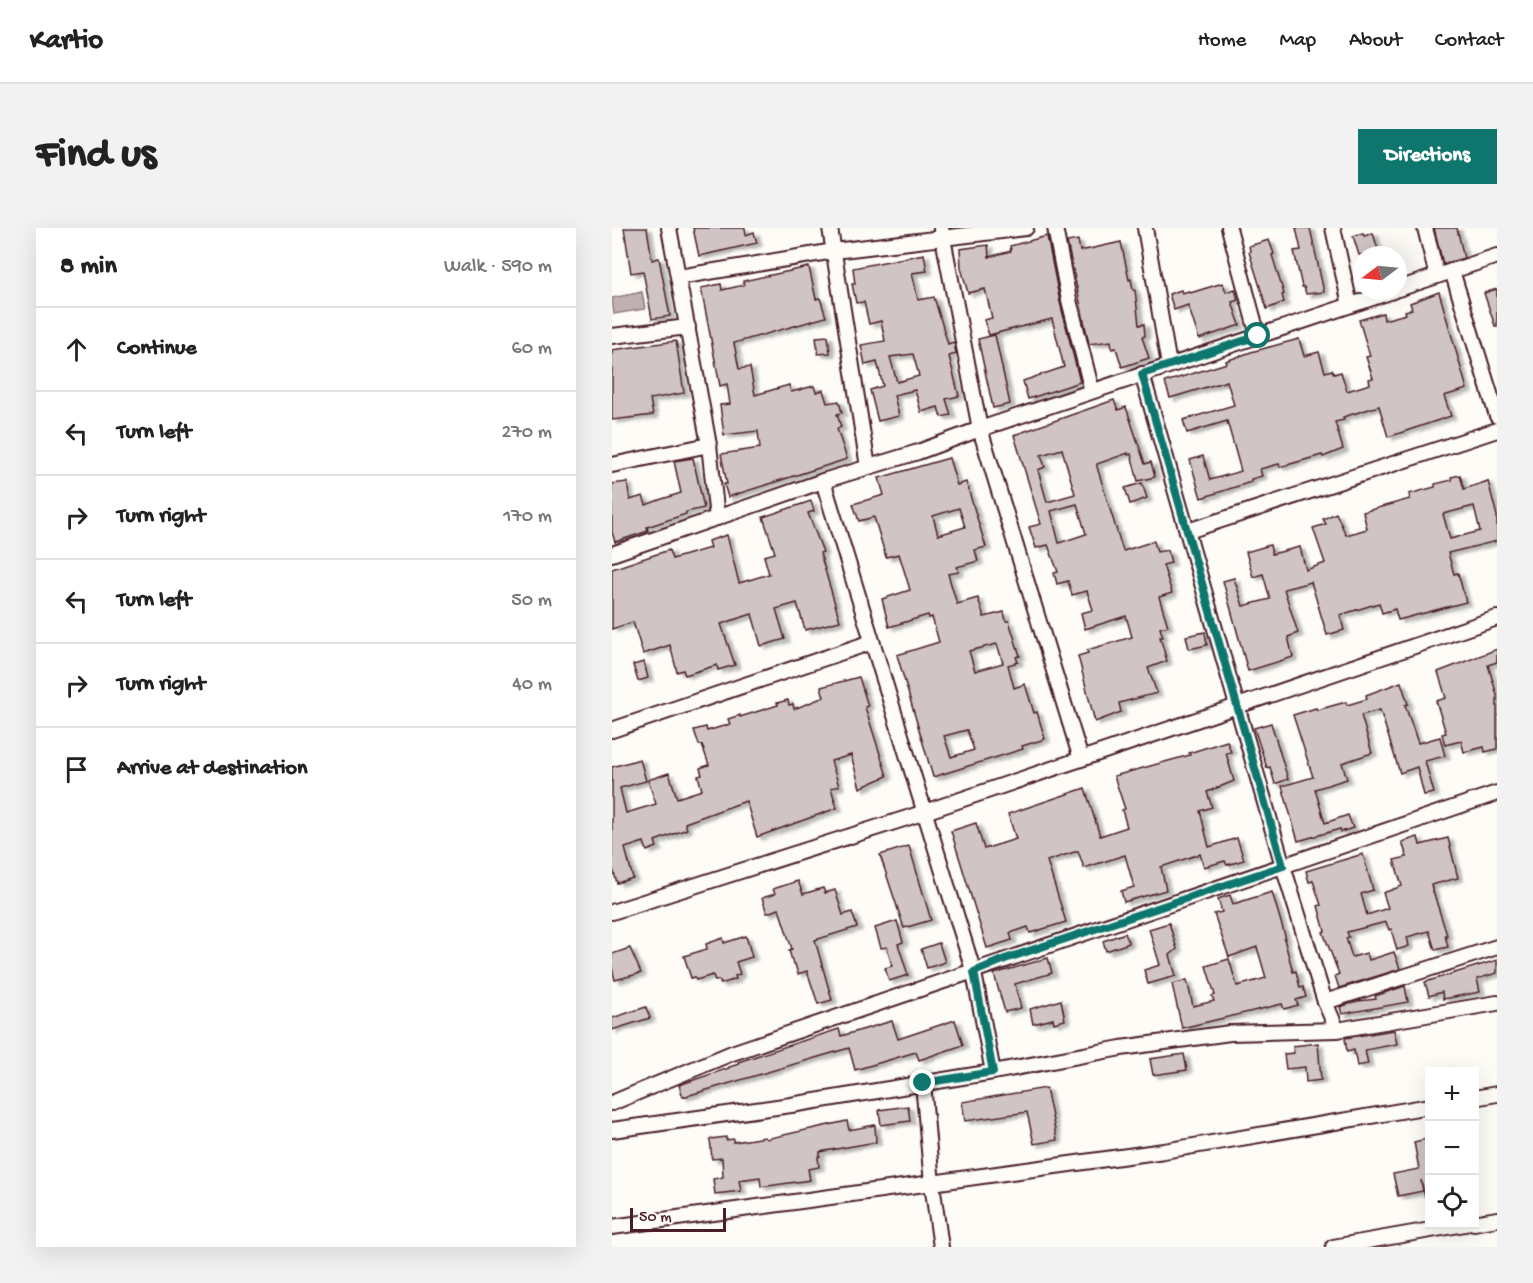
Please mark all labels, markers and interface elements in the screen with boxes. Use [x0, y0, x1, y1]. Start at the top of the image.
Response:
text: Kartio [30, 25, 103, 58]
text: Home [1198, 29, 1246, 54]
text: Map [1279, 29, 1316, 54]
text: About [1349, 29, 1402, 54]
text: Contact [1435, 29, 1503, 54]
button: Directions [1358, 129, 1497, 184]
text: Find us [36, 132, 156, 181]
north arrow [1353, 246, 1407, 300]
text: 8 min [60, 252, 117, 283]
text: Walk · 590 m [444, 256, 552, 279]
route start [1244, 322, 1270, 348]
icon: ahead [60, 333, 93, 366]
text: Continue [117, 336, 197, 362]
text: 60 m [512, 338, 552, 361]
icon: left [60, 417, 93, 450]
text: Turn left [117, 420, 191, 446]
text: 270 m [502, 422, 552, 445]
icon: right [60, 501, 93, 534]
text: Turn right [117, 504, 205, 530]
text: 170 m [503, 506, 552, 529]
icon: left [60, 585, 93, 618]
text: Turn left [117, 588, 191, 614]
text: 50 m [511, 590, 552, 613]
icon: right [60, 669, 93, 702]
text: Turn right [117, 672, 205, 698]
text: 40 m [512, 674, 552, 697]
icon: arrive [60, 753, 93, 786]
text: Arrive at destination [117, 756, 307, 782]
map controls [1425, 1067, 1479, 1229]
button: + [1425, 1067, 1479, 1121]
route end [909, 1069, 935, 1095]
button: − [1425, 1121, 1479, 1175]
button: locate [1425, 1175, 1479, 1229]
scale bar [630, 1205, 726, 1232]
text: 50 m [639, 1209, 672, 1228]

